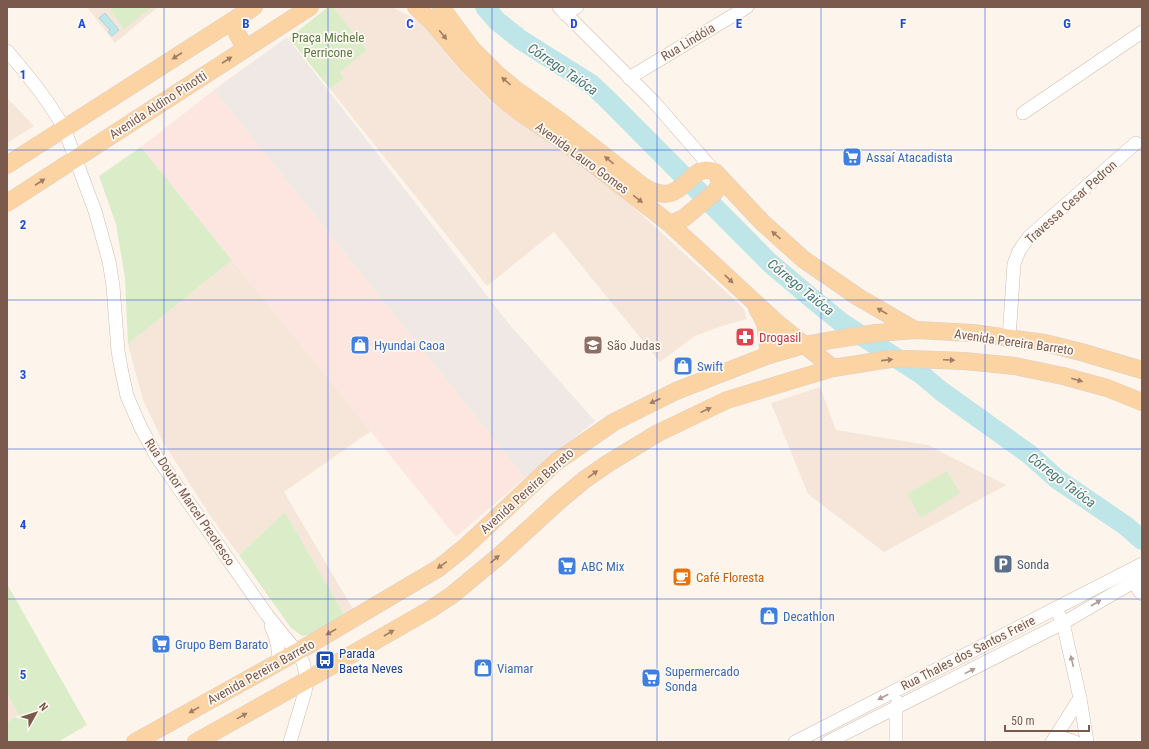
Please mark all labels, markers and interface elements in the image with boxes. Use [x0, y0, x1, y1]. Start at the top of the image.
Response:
text: A [78, 16, 86, 31]
text: B [242, 16, 250, 31]
text: C [406, 16, 414, 31]
text: D [570, 16, 578, 31]
text: E [736, 16, 743, 31]
text: F [900, 16, 906, 31]
text: G [1063, 16, 1071, 31]
street label: Rua Lindóia [658, 20, 718, 64]
park label: Praça Michele Perricone [292, 30, 364, 60]
one-way arrow [439, 30, 447, 41]
water label: Córrego Taióca [525, 40, 601, 98]
one-way arrow [171, 53, 183, 60]
one-way arrow [222, 56, 232, 64]
text: 1 [20, 67, 26, 82]
street label: Avenida Aldino Pinotti [106, 68, 210, 142]
one-way arrow [500, 77, 511, 86]
street label: Avenida Lauro Gomes [532, 119, 632, 197]
supermarket icon: Assaí Atacadista [841, 146, 863, 168]
place label: Assaí Atacadista [866, 150, 953, 165]
one-way arrow [604, 155, 615, 164]
street label: Travessa Cesar Pedron [1022, 157, 1120, 247]
one-way arrow [35, 178, 45, 186]
one-way arrow [633, 195, 644, 203]
text: 2 [20, 217, 27, 232]
one-way arrow [771, 231, 782, 240]
water label: Córrego Taióca [765, 255, 837, 319]
one-way arrow [724, 274, 734, 284]
one-way arrow [876, 308, 888, 314]
pharmacy icon: Drogasil [734, 326, 756, 348]
street label: Avenida Pereira Barreto [953, 326, 1075, 358]
place label: Drogasil [759, 330, 801, 345]
shop icon: Hyundai Caoa [349, 334, 371, 356]
school or university icon: São Judas [582, 334, 604, 356]
place label: Hyundai Caoa [374, 338, 445, 353]
place label: São Judas [607, 338, 661, 353]
shop icon: Swift [672, 355, 694, 377]
one-way arrow [881, 356, 893, 363]
one-way arrow [943, 357, 956, 363]
place label: Swift [697, 359, 723, 374]
text: 3 [20, 367, 26, 382]
one-way arrow [1071, 377, 1083, 383]
one-way arrow [649, 398, 660, 404]
one-way arrow [701, 407, 712, 413]
street label: Rua Doutor Marcel Preotesco [142, 436, 238, 568]
street label: Avenida Pereira Barreto [477, 445, 577, 537]
water label: Córrego Taióca [1025, 449, 1099, 511]
one-way arrow [588, 470, 598, 478]
text: 4 [20, 517, 27, 532]
parking icon: Sonda [992, 553, 1014, 575]
one-way arrow [490, 554, 500, 563]
supermarket icon: ABC Mix [556, 555, 578, 577]
place label: Sonda [1017, 557, 1049, 572]
place label: ABC Mix [581, 559, 625, 574]
one-way arrow [437, 561, 447, 569]
cafe icon: Café Floresta [671, 566, 693, 588]
place label: Café Floresta [696, 570, 764, 585]
one-way arrow [1090, 600, 1102, 607]
shop icon: Decathlon [758, 605, 780, 627]
place label: Decathlon [783, 609, 835, 624]
street label: Rua Thales dos Santos Freire [898, 613, 1038, 693]
one-way arrow [325, 629, 337, 636]
one-way arrow [383, 630, 395, 637]
supermarket icon: Grupo Bem Barato [150, 633, 172, 655]
street label: Avenida Pereira Barreto [205, 636, 317, 708]
place label: Grupo Bem Barato [175, 637, 268, 652]
place label: Parada Baeta Neves [339, 646, 403, 676]
bus stop icon: Parada Baeta Neves [314, 649, 336, 671]
one-way arrow [1068, 654, 1074, 667]
shop icon: Viamar [472, 657, 494, 679]
place label: Viamar [497, 661, 534, 676]
place label: Supermercado Sonda [665, 664, 739, 694]
text: 5 [20, 667, 27, 682]
supermarket icon: Supermercado Sonda [640, 667, 662, 689]
one-way arrow [965, 667, 976, 674]
north arrow [16, 693, 56, 733]
one-way arrow [878, 694, 889, 700]
text: N [36, 700, 51, 714]
one-way arrow [188, 706, 200, 713]
scale bar [1005, 707, 1089, 733]
one-way arrow [236, 713, 248, 720]
text: 50 m [1011, 714, 1035, 728]

